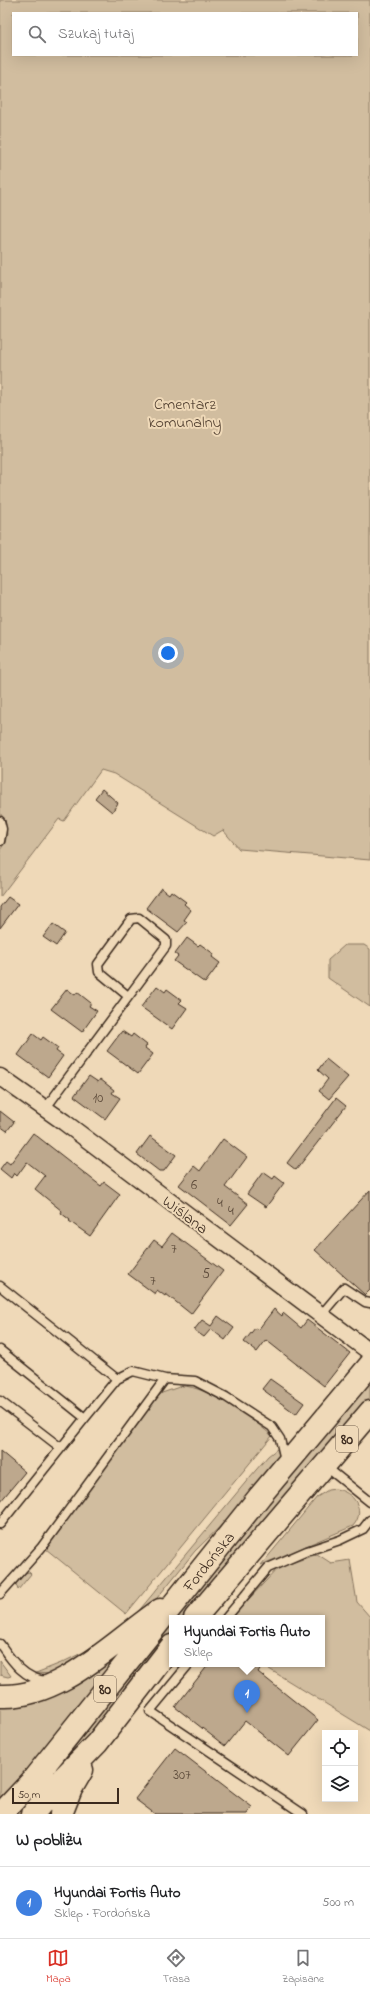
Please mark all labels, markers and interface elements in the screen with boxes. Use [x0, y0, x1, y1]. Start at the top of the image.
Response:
search box [12, 12, 358, 56]
icon: search [26, 23, 48, 45]
text: Szukaj tutaj [58, 23, 134, 45]
park label: Cmentarz komunalny [149, 393, 222, 435]
your location [158, 643, 178, 663]
house number: 10 [93, 1088, 103, 1109]
house number: 6 [191, 1175, 197, 1196]
street label: Wiślana [157, 1190, 213, 1241]
house number: 4 [217, 1193, 223, 1214]
house number: 4 [228, 1201, 234, 1222]
house number: 7 [171, 1239, 177, 1260]
house number: 5 [202, 1264, 210, 1285]
house number: 7 [150, 1271, 156, 1292]
road number: 80 [336, 1426, 358, 1452]
street label: Fordońska [177, 1527, 241, 1598]
popup [169, 1615, 325, 1667]
text: Hyundai Fortis Auto [184, 1621, 310, 1643]
text: Sklep [184, 1643, 213, 1662]
road number: 80 [94, 1676, 116, 1702]
pin: 1 [234, 1680, 260, 1713]
map controls [322, 1730, 358, 1802]
button: locate [322, 1730, 358, 1766]
house number: 307 [173, 1765, 191, 1786]
button: layers [322, 1766, 358, 1802]
scale bar [12, 1786, 119, 1805]
text: 50 m [18, 1787, 40, 1803]
text: W pobliżu [16, 1828, 82, 1853]
text: Hyundai Fortis Auto [54, 1882, 181, 1904]
text: 1 [27, 1893, 31, 1912]
text: 500 m [322, 1893, 354, 1912]
text: Sklep · Fordońska [54, 1904, 150, 1923]
tab: Mapa [46, 1947, 71, 1987]
tab: Trasa [163, 1947, 190, 1987]
tab: Zapisane [282, 1947, 324, 1987]

